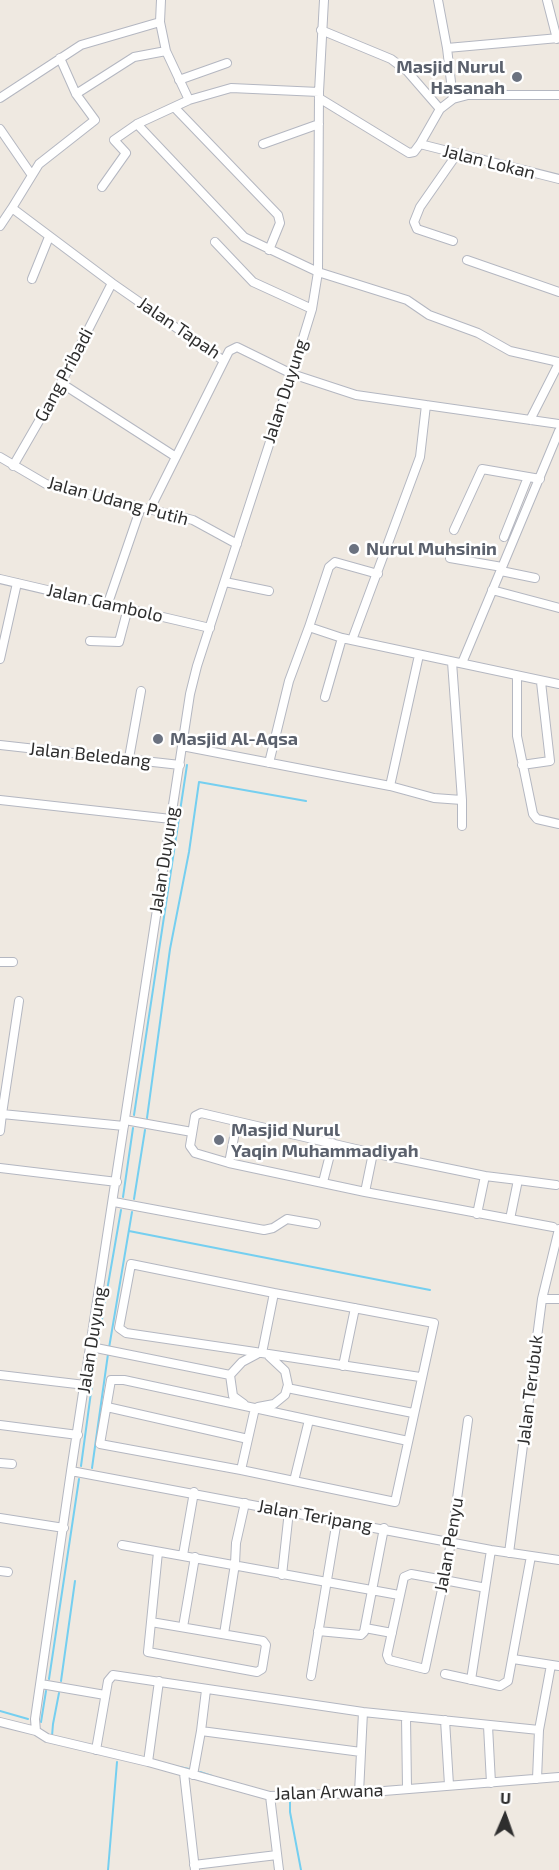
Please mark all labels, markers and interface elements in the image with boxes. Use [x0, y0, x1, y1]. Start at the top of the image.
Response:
place label: Masjid Nurul Hasanah [396, 56, 505, 98]
marker: Masjid Nurul Hasanah [510, 70, 524, 84]
street label: Jalan Lokan [440, 140, 538, 184]
street label: Jalan Tapah [134, 292, 224, 364]
street label: Gang Pribadi [30, 324, 98, 426]
street label: Jalan Duyung [258, 336, 312, 446]
street label: Jalan Udang Putih [45, 472, 191, 530]
place label: Nurul Muhsinin [366, 538, 497, 560]
marker: Nurul Muhsinin [347, 542, 361, 556]
street label: Jalan Gambolo [45, 579, 165, 627]
place label: Masjid Al-Aqsa [170, 728, 298, 750]
marker: Masjid Al-Aqsa [151, 732, 165, 746]
street label: Jalan Beledang [28, 738, 152, 772]
street label: Jalan Duyung [145, 805, 183, 915]
place label: Masjid Nurul Yaqin Muhammadiyah [231, 1119, 419, 1162]
marker: Masjid Nurul Yaqin Muhammadiyah [212, 1133, 226, 1147]
street label: Jalan Duyung [73, 1285, 111, 1395]
street label: Jalan Terubuk [513, 1334, 547, 1446]
street label: Jalan Teripang [256, 1495, 374, 1537]
street label: Jalan Penyu [430, 1496, 468, 1594]
street label: Jalan Arwana [274, 1779, 384, 1805]
north arrow [475, 1786, 535, 1846]
text: U [500, 1788, 511, 1807]

